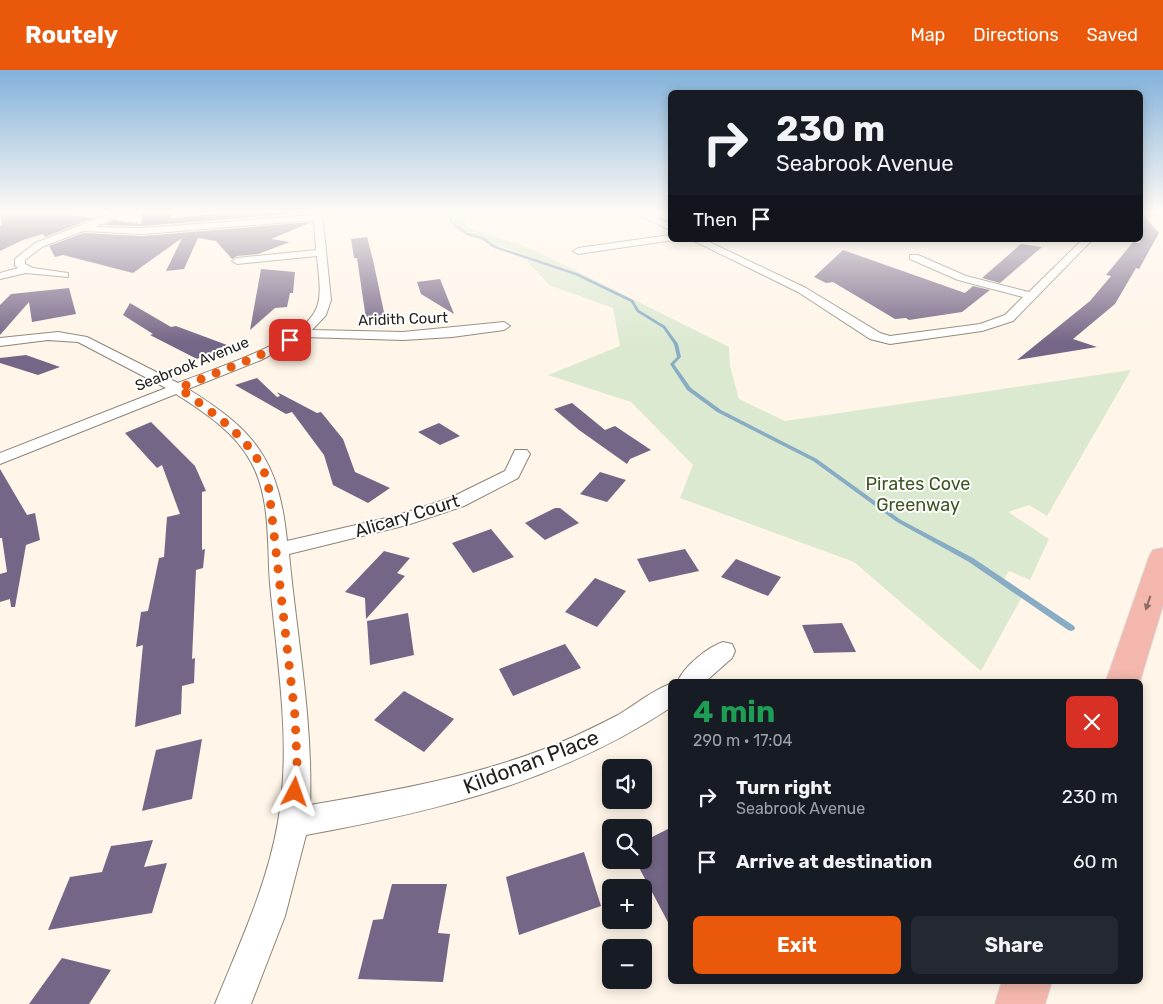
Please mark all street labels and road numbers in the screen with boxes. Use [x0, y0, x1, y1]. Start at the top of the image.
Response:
street label: Aridith Court [358, 308, 448, 330]
street label: Seabrook Avenue [132, 333, 252, 395]
street label: Alicary Court [352, 490, 462, 542]
street label: Kildonan Place [460, 724, 602, 799]

